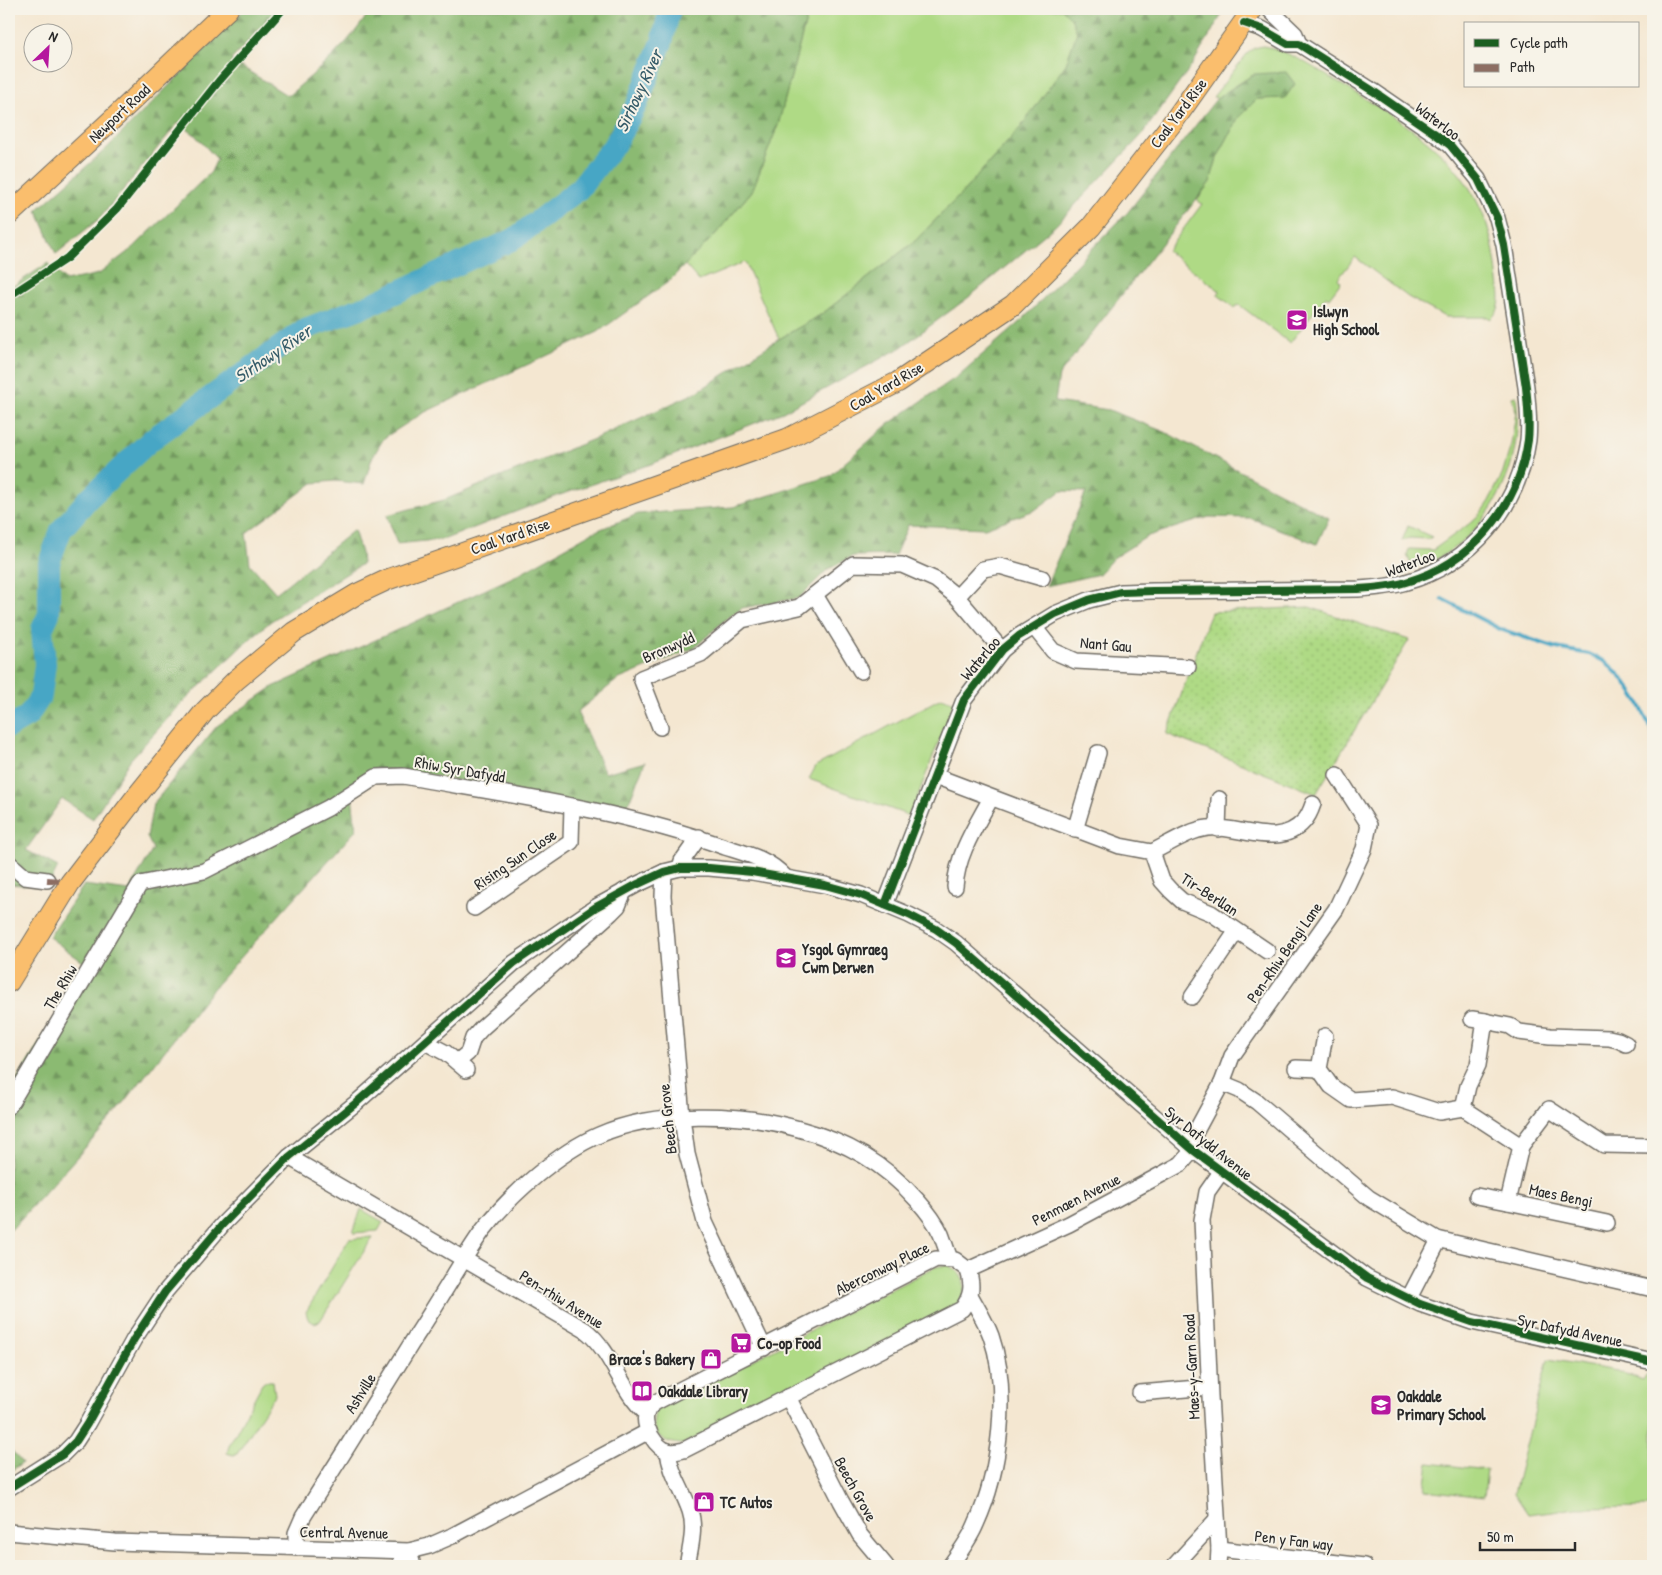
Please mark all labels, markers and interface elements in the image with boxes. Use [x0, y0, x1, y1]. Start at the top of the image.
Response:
north arrow [22, 22, 72, 72]
legend [1464, 22, 1640, 88]
text: N [46, 26, 62, 46]
text: Cycle path [1510, 32, 1568, 53]
water label: Sirhowy River [609, 44, 669, 136]
text: Path [1510, 56, 1535, 77]
street label: Coal Yard Rise [1144, 73, 1212, 152]
street label: Newport Road [83, 79, 155, 147]
street label: Waterloo [1411, 97, 1466, 146]
place label: Islwyn High School [1313, 300, 1380, 341]
school or university icon: Islwyn High School [1285, 308, 1309, 332]
water label: Sirhowy River [229, 318, 318, 388]
street label: Coal Yard Rise [845, 356, 928, 416]
street label: Coal Yard Rise [468, 512, 553, 560]
street label: Waterloo [1382, 544, 1438, 582]
street label: Bronwydd [639, 626, 697, 668]
street label: Waterloo [955, 631, 1005, 685]
street label: Nant Gau [1079, 631, 1133, 657]
street label: Rhiw Syr Dafydd [413, 750, 507, 788]
street label: Rising Sun Close [469, 823, 561, 895]
street label: Tir-Berllan [1177, 867, 1243, 921]
street label: Pen-Rhiw Bengi Lane [1241, 897, 1327, 1007]
place label: Ysgol Gymraeg Cwm Derwen [802, 938, 888, 978]
school or university icon: Ysgol Gymraeg Cwm Derwen [774, 946, 798, 970]
street label: The Rhiw [38, 960, 82, 1014]
street label: Beech Grove [652, 1082, 682, 1155]
street label: Syr Dafydd Avenue [1160, 1101, 1258, 1186]
street label: Penmaen Avenue [1028, 1167, 1124, 1231]
street label: Maes Bengi [1527, 1178, 1595, 1212]
street label: Aberconway Place [831, 1236, 933, 1300]
street label: Pen-rhiw Avenue [516, 1264, 609, 1334]
street label: Syr Dafydd Avenue [1515, 1308, 1625, 1352]
street label: Maes-y-Garn Road [1177, 1314, 1205, 1420]
supermarket icon: Co-op Food [729, 1331, 753, 1355]
place label: Co-op Food [757, 1332, 822, 1355]
shop icon: Brace's Bakery [699, 1347, 723, 1371]
place label: Brace's Bakery [609, 1348, 695, 1371]
street label: Ashville [339, 1368, 381, 1417]
library icon: Oakdale Library [630, 1379, 654, 1403]
place label: Oakdale Library [658, 1380, 748, 1403]
place label: Oakdale Primary School [1397, 1385, 1486, 1426]
school or university icon: Oakdale Primary School [1369, 1393, 1393, 1417]
street label: Beech Grove [829, 1453, 883, 1526]
shop icon: TC Autos [692, 1490, 716, 1514]
place label: TC Autos [719, 1491, 773, 1513]
street label: Central Avenue [299, 1520, 389, 1544]
scale bar [1480, 1520, 1574, 1552]
street label: Pen y Fan way [1253, 1524, 1335, 1556]
text: 50 m [1487, 1526, 1514, 1547]

